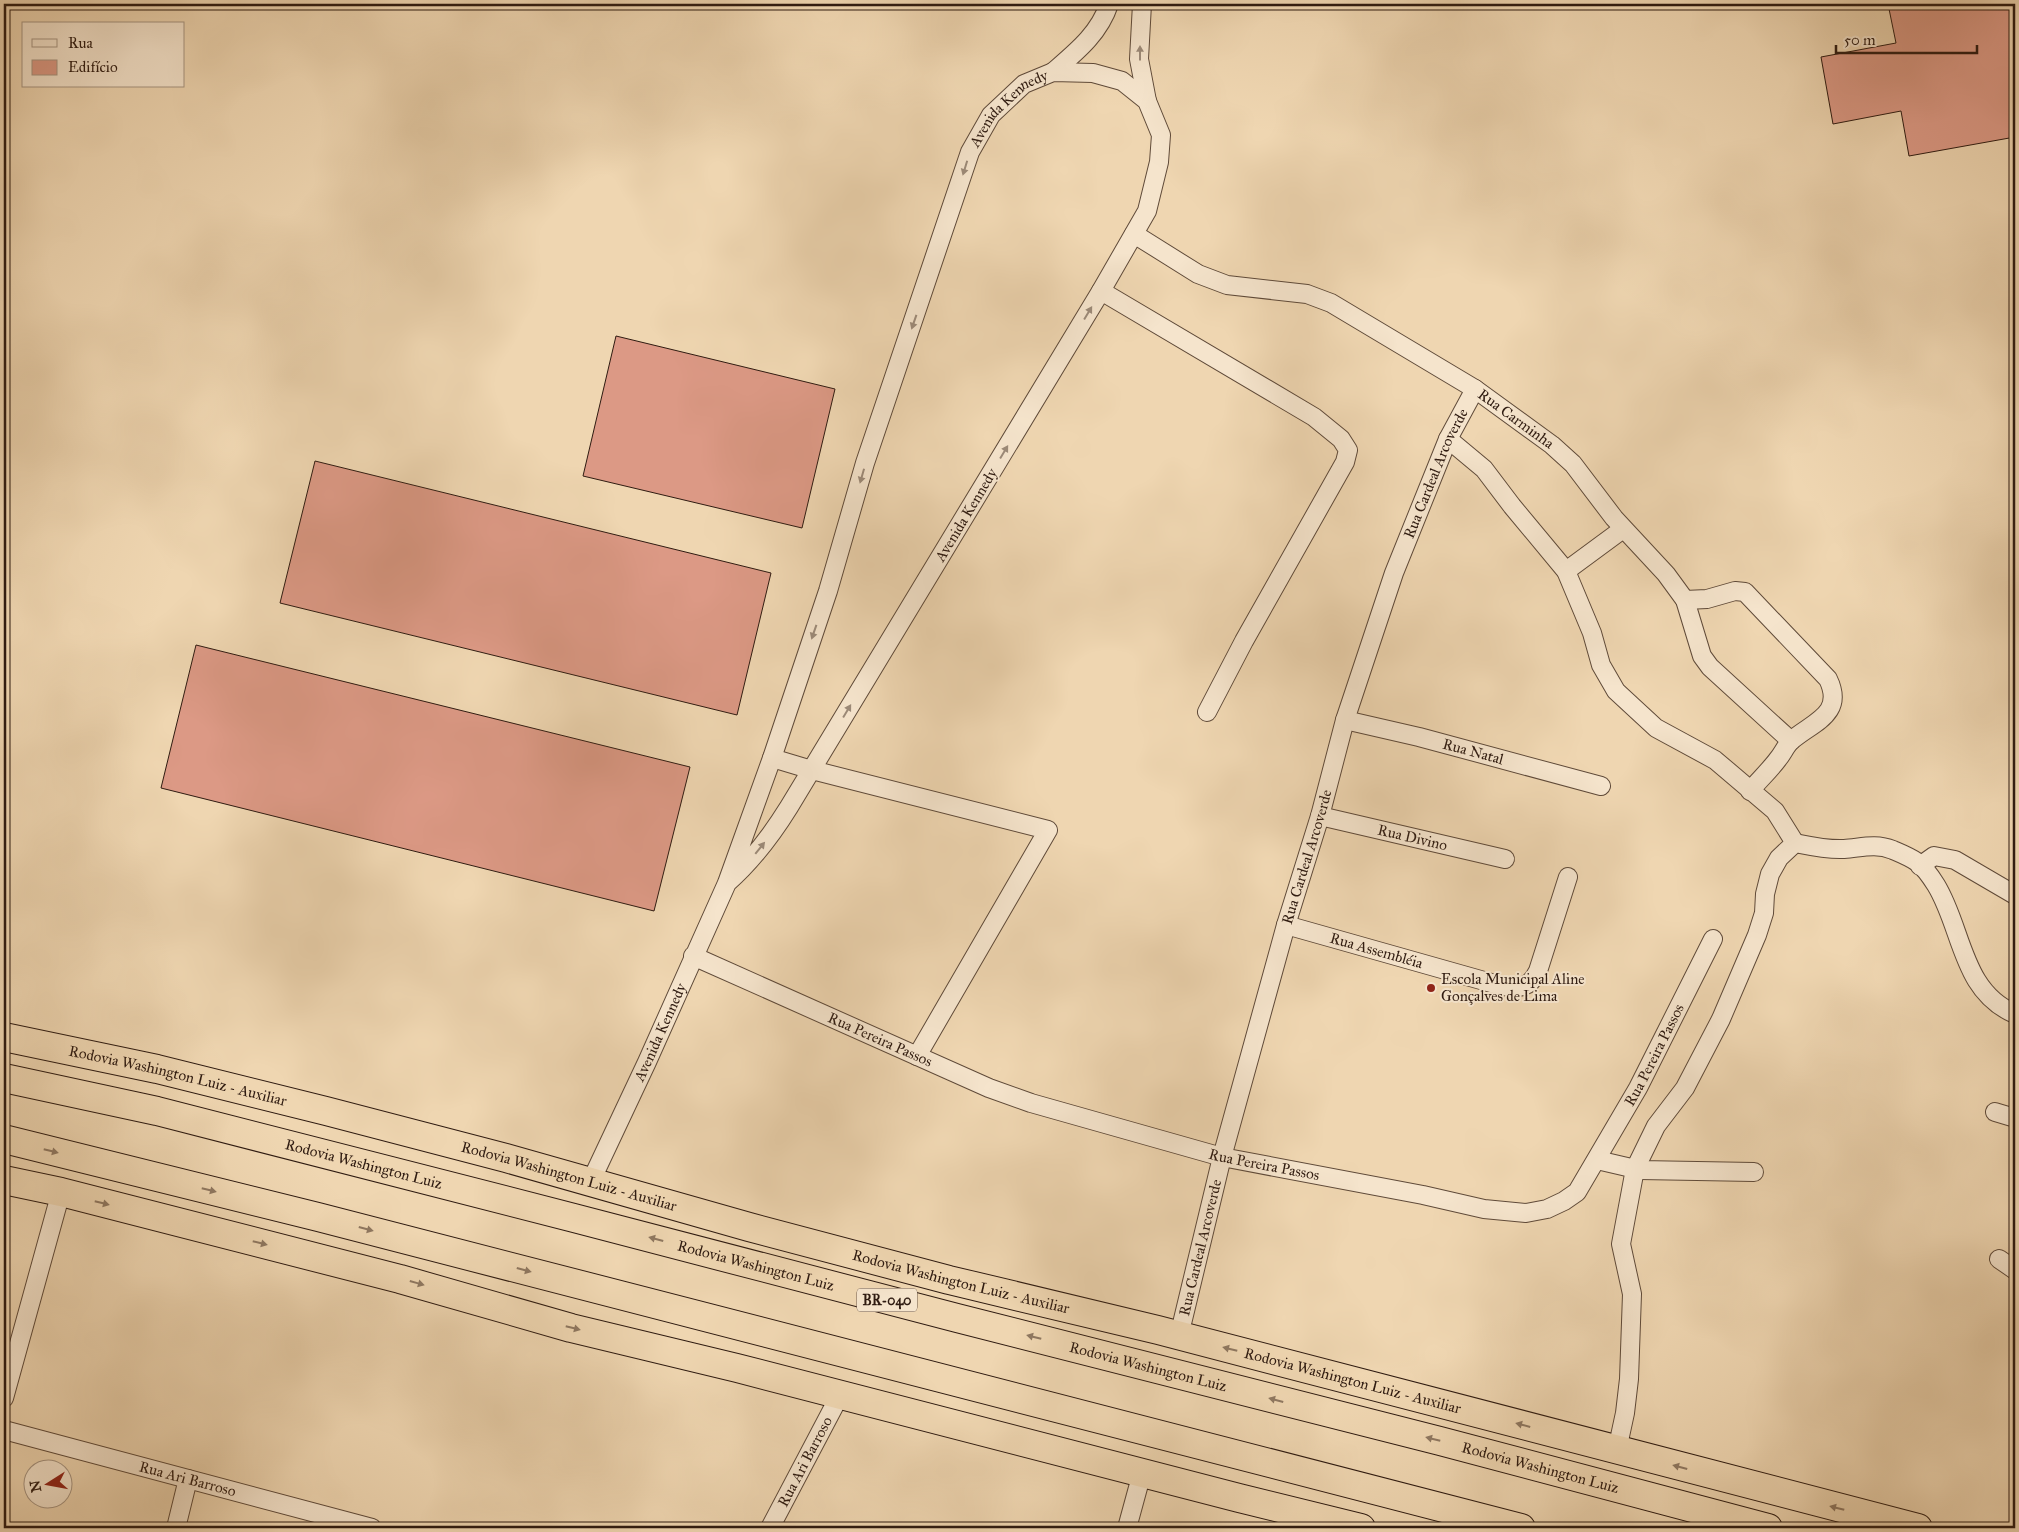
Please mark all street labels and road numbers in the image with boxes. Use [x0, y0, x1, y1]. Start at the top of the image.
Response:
street label: Avenida Kennedy [965, 66, 1051, 151]
street label: Rua Carminha [1474, 385, 1558, 453]
street label: Rua Cardeal Arcoverde [1400, 405, 1472, 541]
street label: Avenida Kennedy [931, 464, 1001, 566]
street label: Rua Natal [1441, 735, 1507, 769]
street label: Rua Cardeal Arcoverde [1278, 788, 1336, 926]
street label: Rua Divino [1376, 821, 1449, 854]
street label: Rua Assembléia [1328, 929, 1426, 972]
street label: Avenida Kennedy [630, 980, 690, 1085]
street label: Rua Pereira Passos [1620, 1001, 1688, 1109]
street label: Rua Pereira Passos [825, 1008, 935, 1071]
street label: Rodovia Washington Luiz - Auxiliar [67, 1042, 289, 1110]
street label: Rodovia Washington Luiz [283, 1135, 444, 1193]
street label: Rodovia Washington Luiz - Auxiliar [459, 1138, 679, 1215]
street label: Rua Pereira Passos [1207, 1145, 1321, 1184]
street label: Rua Cardeal Arcoverde [1175, 1177, 1225, 1318]
street label: Rodovia Washington Luiz [675, 1236, 836, 1295]
street label: Rodovia Washington Luiz - Auxiliar [850, 1246, 1072, 1318]
road number: BR-040 [857, 1288, 917, 1312]
street label: Rodovia Washington Luiz [1067, 1338, 1229, 1395]
street label: Rodovia Washington Luiz - Auxiliar [1242, 1344, 1463, 1418]
street label: Rua Ari Barroso [774, 1413, 836, 1510]
street label: Rodovia Washington Luiz [1460, 1438, 1621, 1497]
street label: Rua Ari Barroso [137, 1457, 238, 1500]

